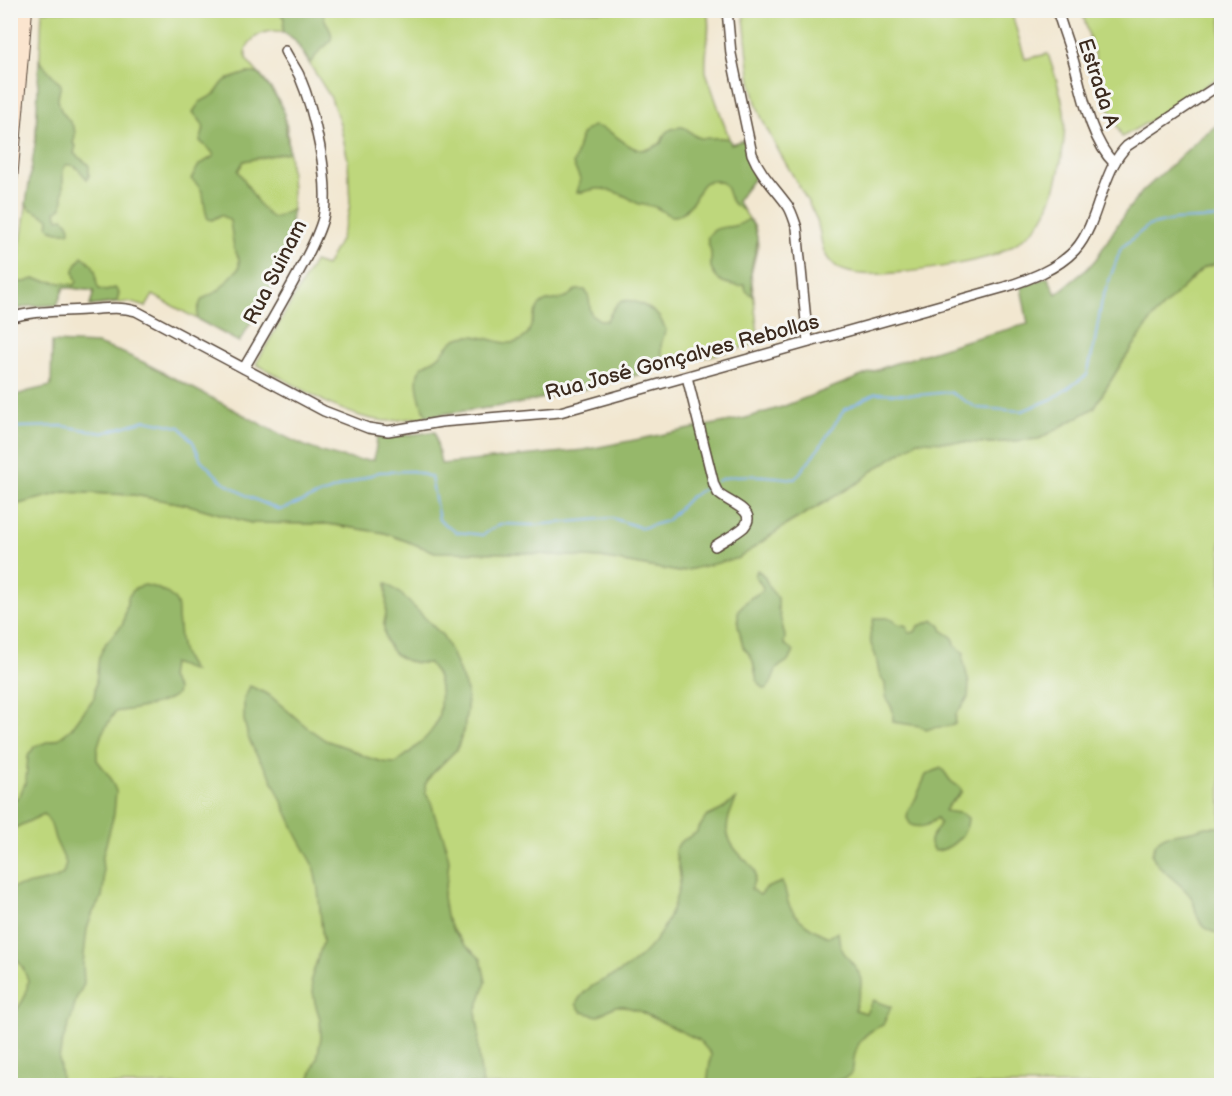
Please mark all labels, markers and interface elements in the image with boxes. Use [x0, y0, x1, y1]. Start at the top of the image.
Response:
street label: Estrada A [1072, 35, 1125, 131]
street label: Rua Suinam [238, 216, 313, 329]
street label: Rua José Gonçalves Rebollas [542, 309, 822, 406]

